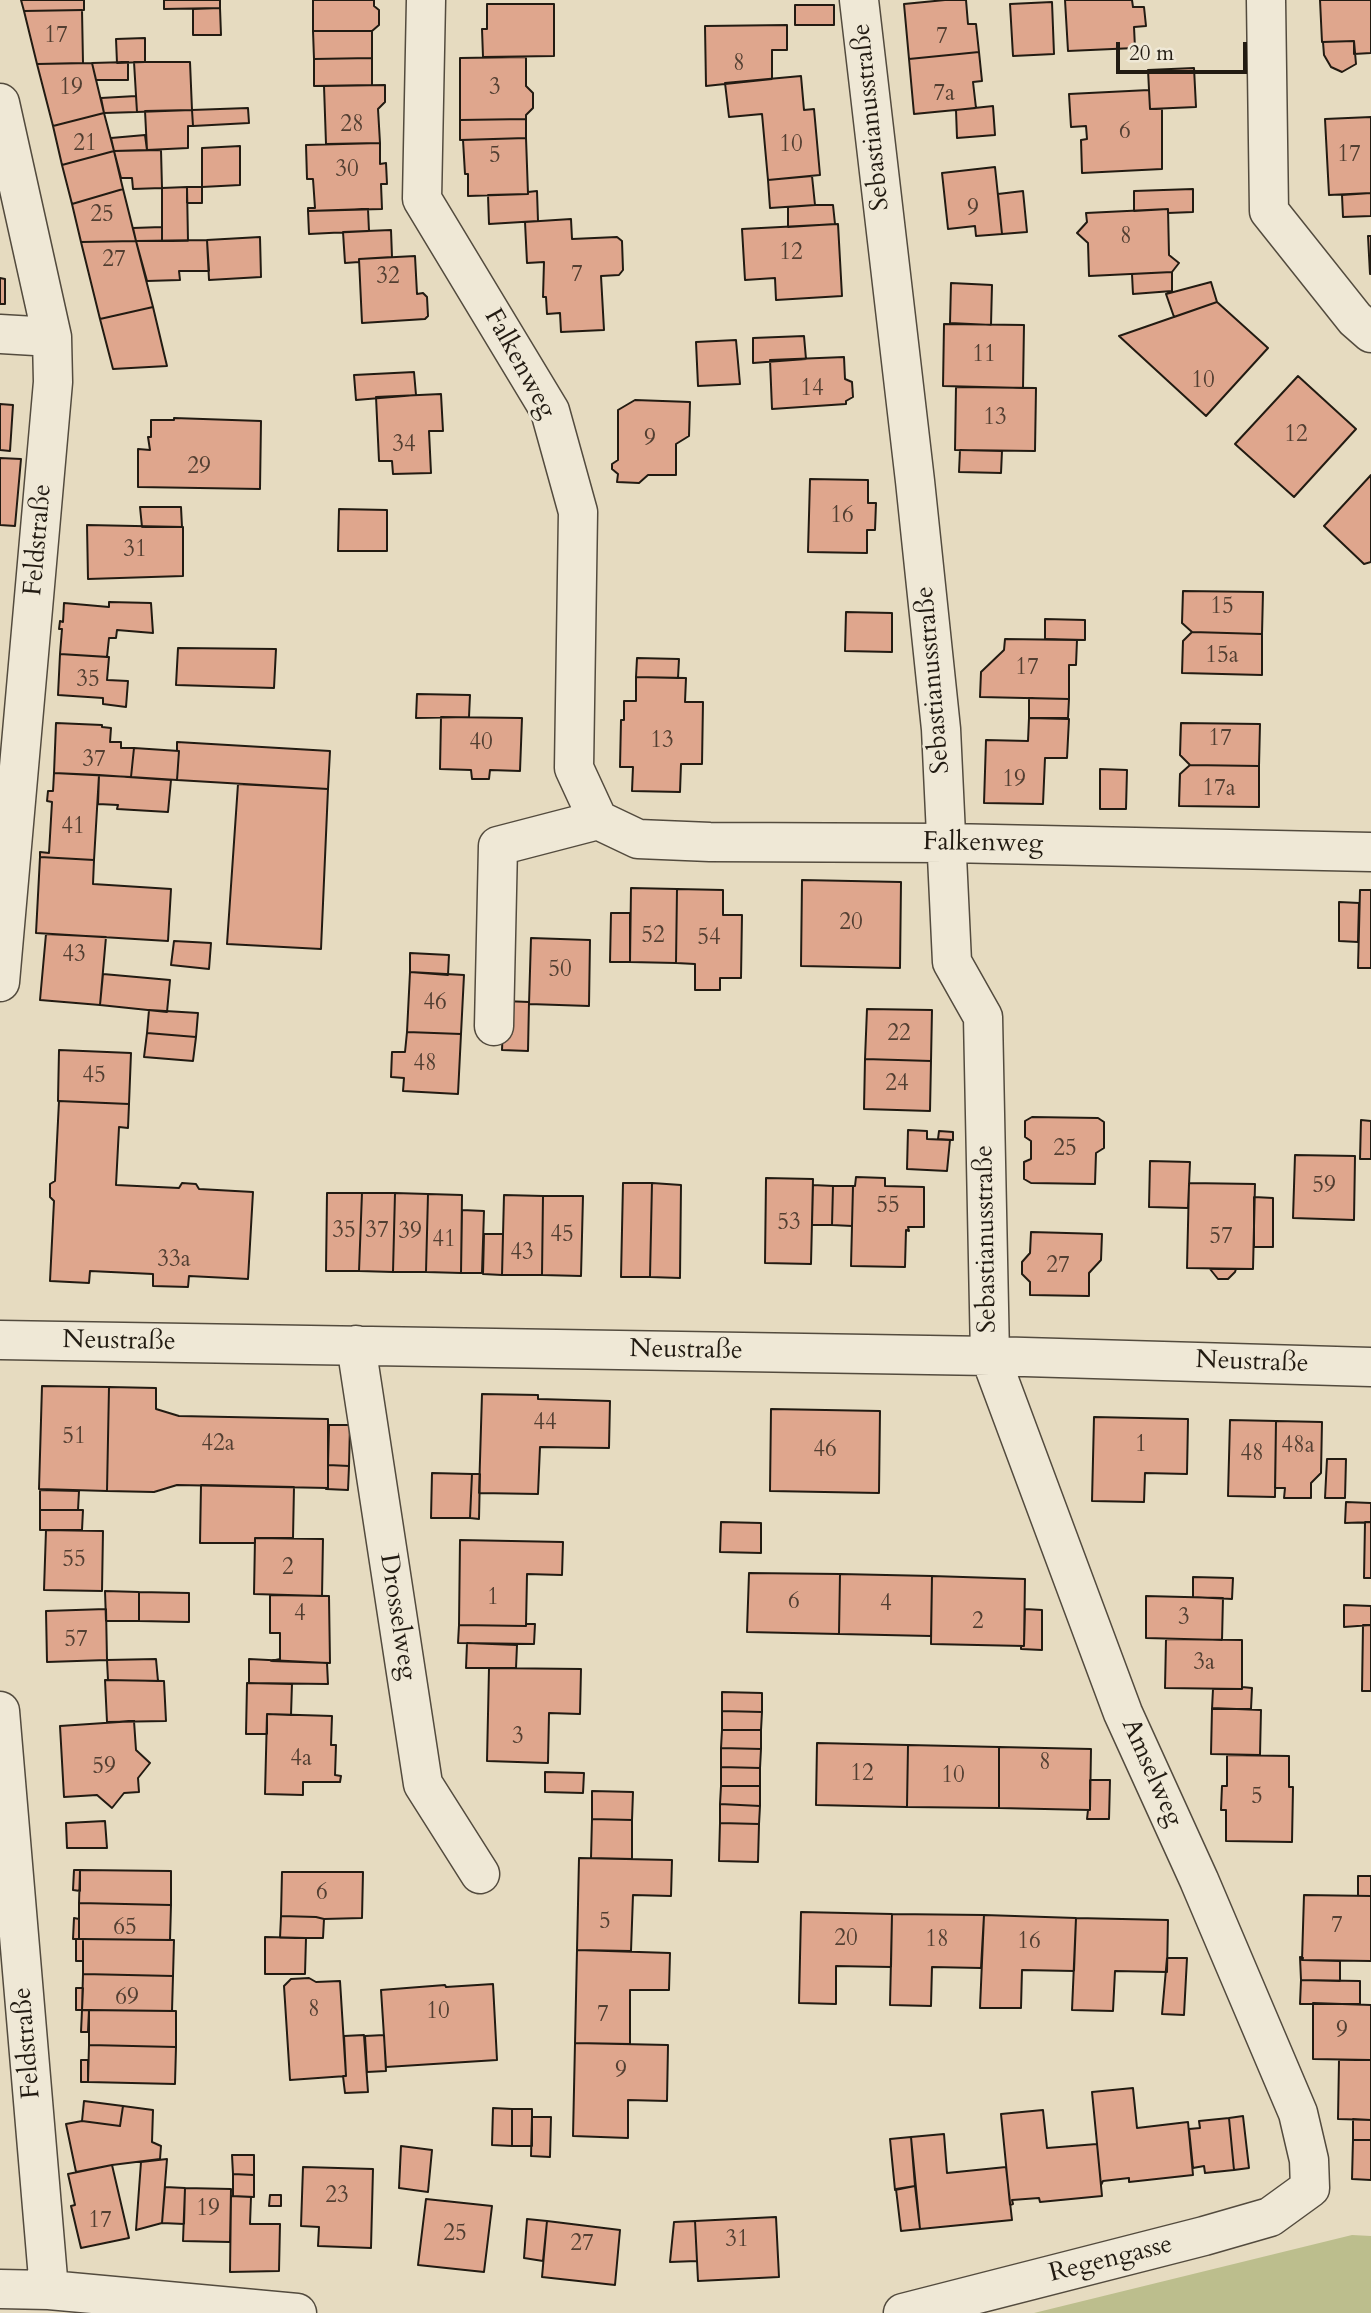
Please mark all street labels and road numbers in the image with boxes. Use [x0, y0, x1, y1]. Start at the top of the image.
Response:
street label: Sebastianusstraße [847, 22, 897, 212]
street label: Falkenweg [476, 304, 562, 424]
street label: Feldstraße [19, 483, 59, 597]
street label: Sebastianusstraße [910, 585, 958, 775]
street label: Falkenweg [923, 827, 1043, 861]
street label: Sebastianusstraße [970, 1145, 1004, 1333]
street label: Neustraße [62, 1325, 176, 1359]
street label: Neustraße [629, 1334, 743, 1368]
street label: Neustraße [1195, 1345, 1309, 1381]
street label: Drosselweg [372, 1551, 422, 1683]
street label: Amselweg [1113, 1714, 1189, 1832]
street label: Feldstraße [8, 1986, 48, 2100]
street label: Regengasse [1046, 2230, 1176, 2290]

